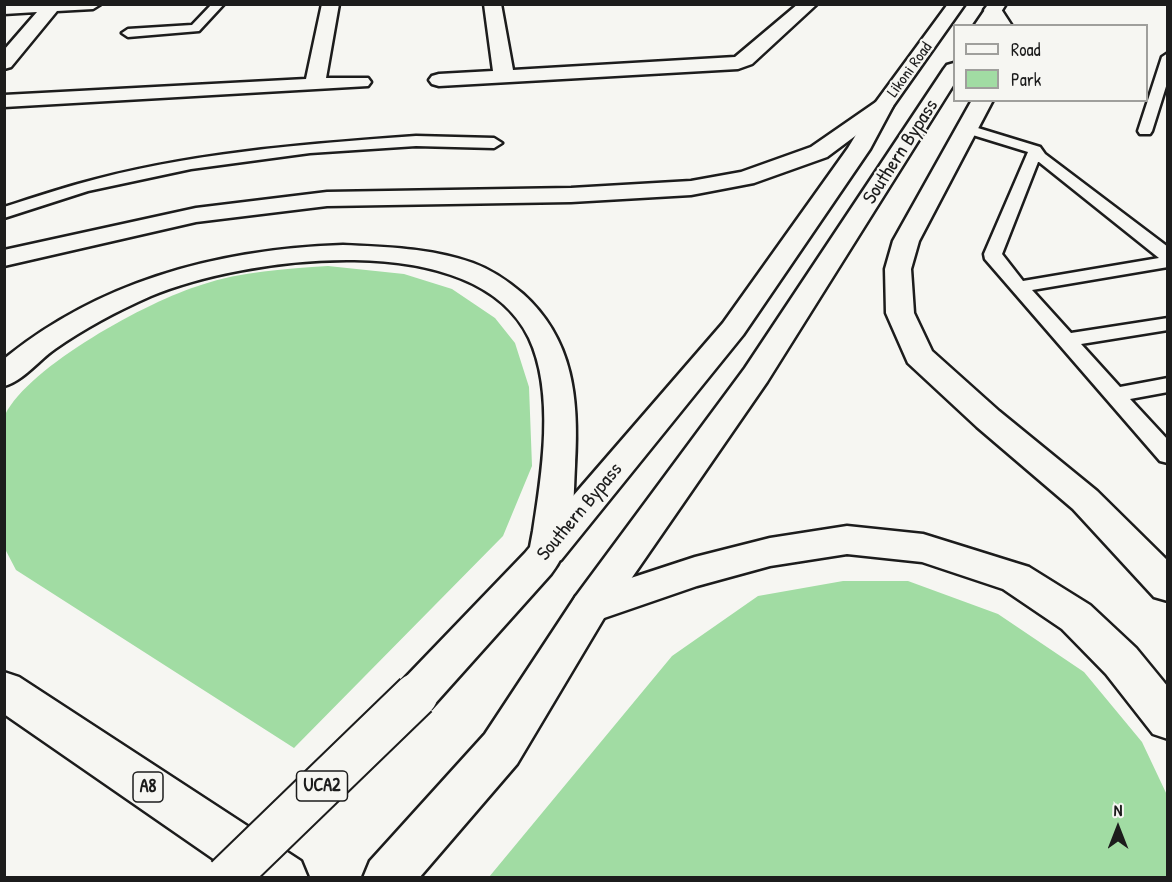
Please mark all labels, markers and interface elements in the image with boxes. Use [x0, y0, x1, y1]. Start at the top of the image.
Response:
legend [953, 24, 1148, 102]
text: Road [1011, 37, 1041, 62]
street label: Likoni Road [884, 39, 936, 101]
text: Park [1011, 67, 1041, 92]
street label: Southern Bypass [858, 95, 944, 209]
street label: Southern Bypass [532, 458, 628, 566]
road number: UCA2 [296, 771, 348, 801]
road number: A8 [133, 772, 163, 802]
north arrow [1088, 798, 1148, 858]
text: N [1114, 799, 1122, 821]

